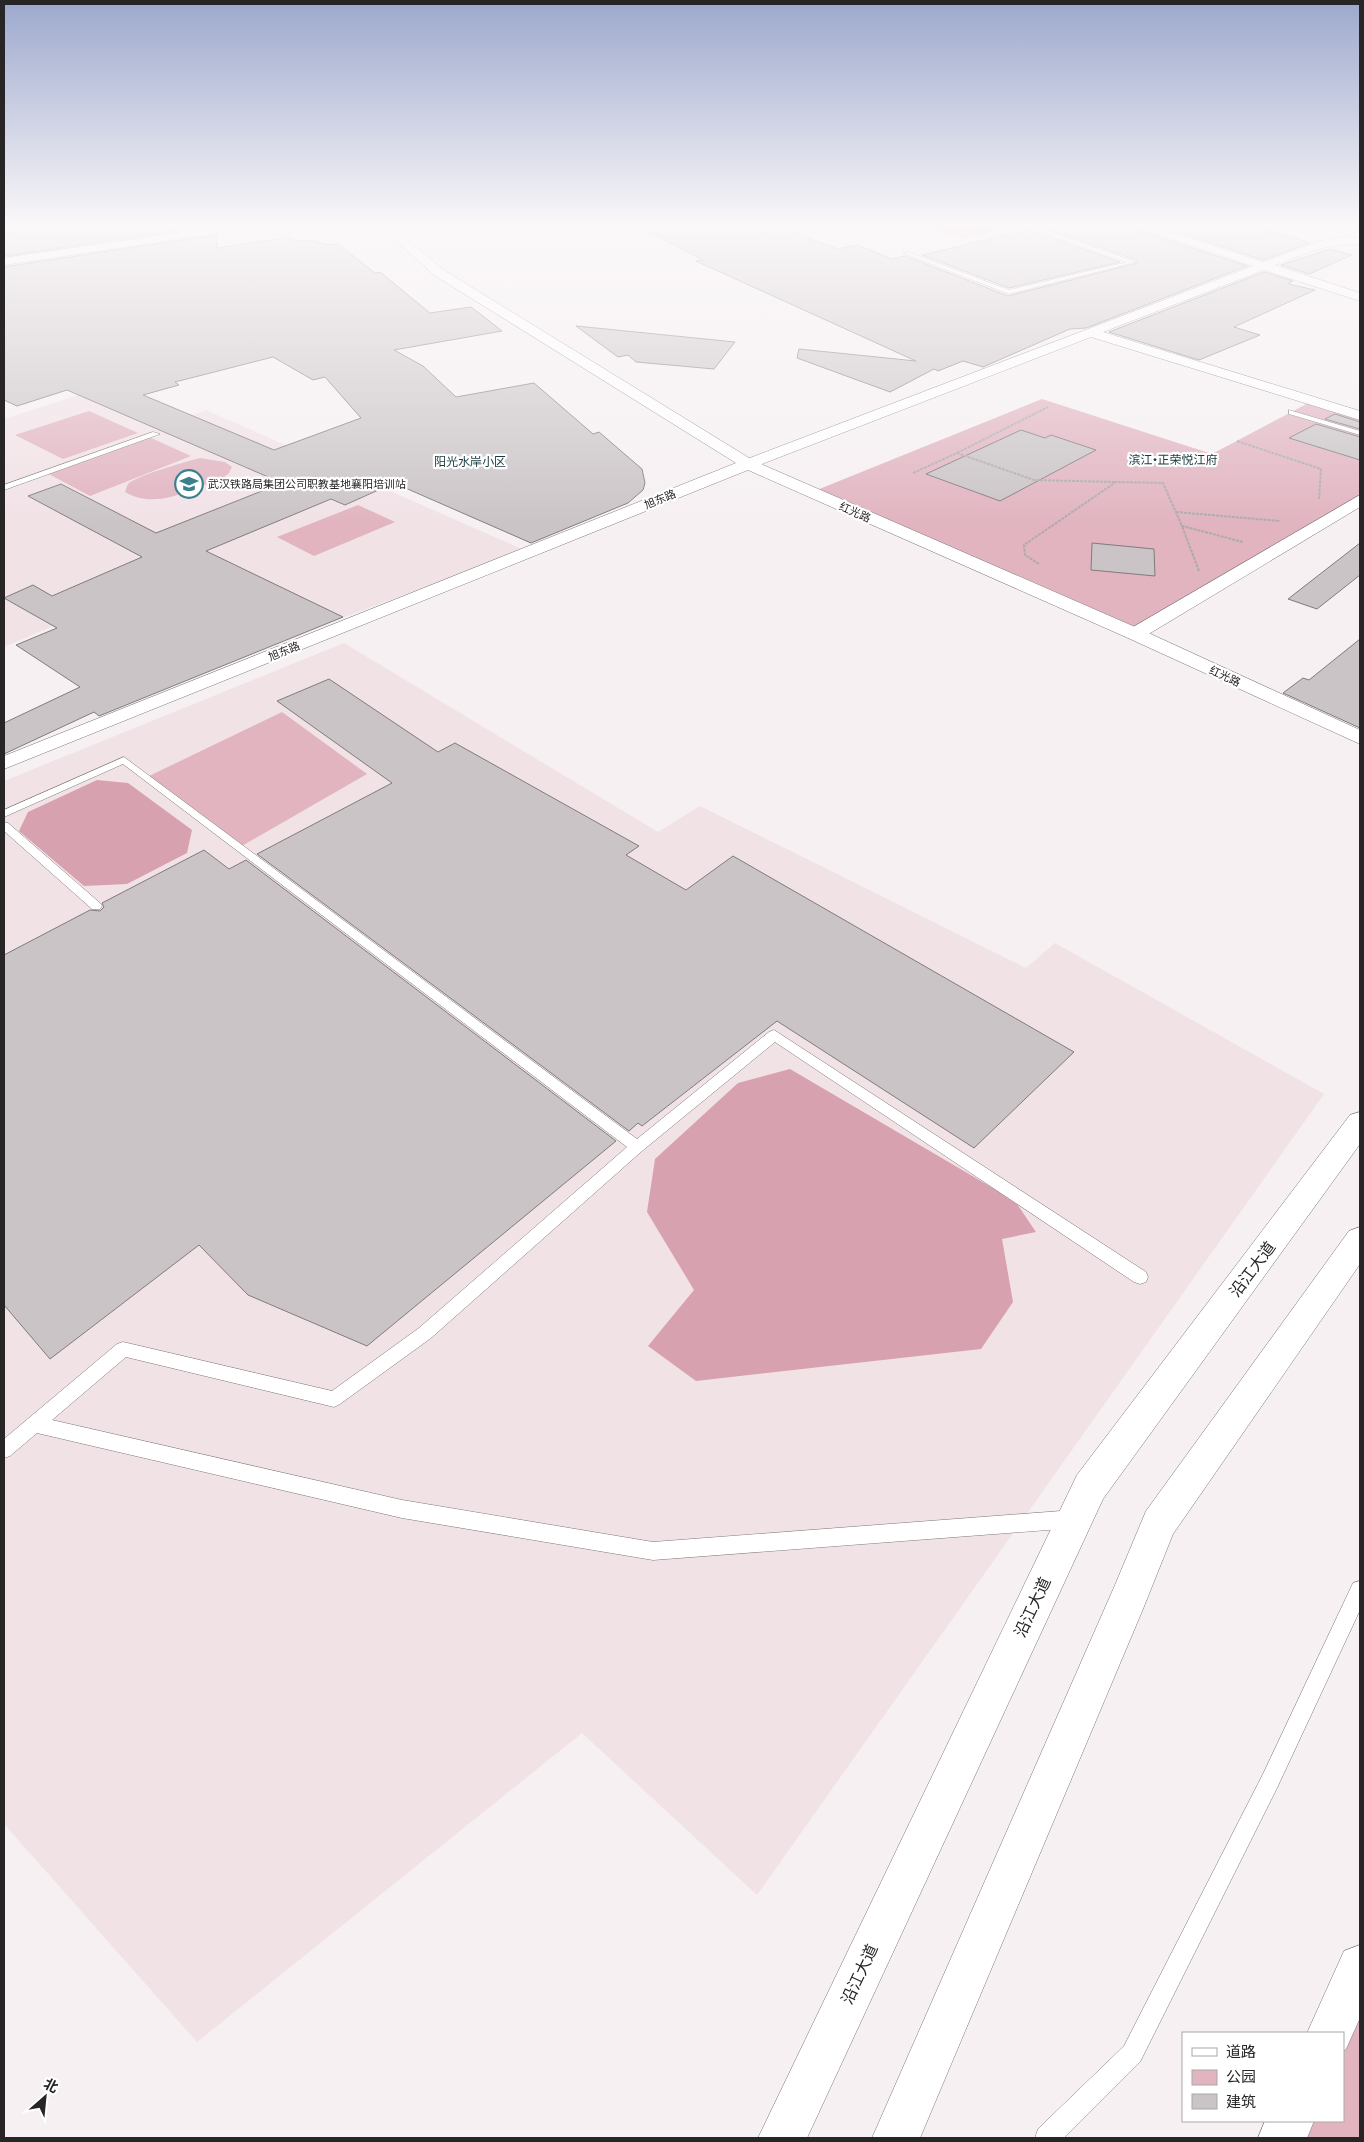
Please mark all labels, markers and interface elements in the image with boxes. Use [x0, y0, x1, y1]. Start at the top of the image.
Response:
district label: 滨江•正荣悦江府 [1128, 453, 1218, 469]
district label: 阳光水岸小区 [434, 455, 506, 471]
school or university icon: 武汉铁路局集团公司职教基地襄阳培训站 [174, 469, 204, 499]
place label: 武汉铁路局集团公司职教基地襄阳培训站 [208, 478, 406, 492]
street label: 旭东路 [642, 487, 678, 513]
street label: 红光路 [837, 500, 873, 526]
street label: 旭东路 [266, 639, 302, 665]
street label: 红光路 [1207, 664, 1242, 690]
street label: 沿江大道 [1226, 1239, 1281, 1302]
street label: 沿江大道 [1011, 1575, 1056, 1641]
street label: 沿江大道 [838, 1942, 883, 2008]
legend [1182, 2032, 1344, 2122]
text: 道路 [1226, 2044, 1256, 2063]
text: 公园 [1226, 2069, 1256, 2088]
north arrow [20, 2072, 70, 2122]
text: 北 [40, 2076, 60, 2098]
text: 建筑 [1226, 2094, 1256, 2113]

